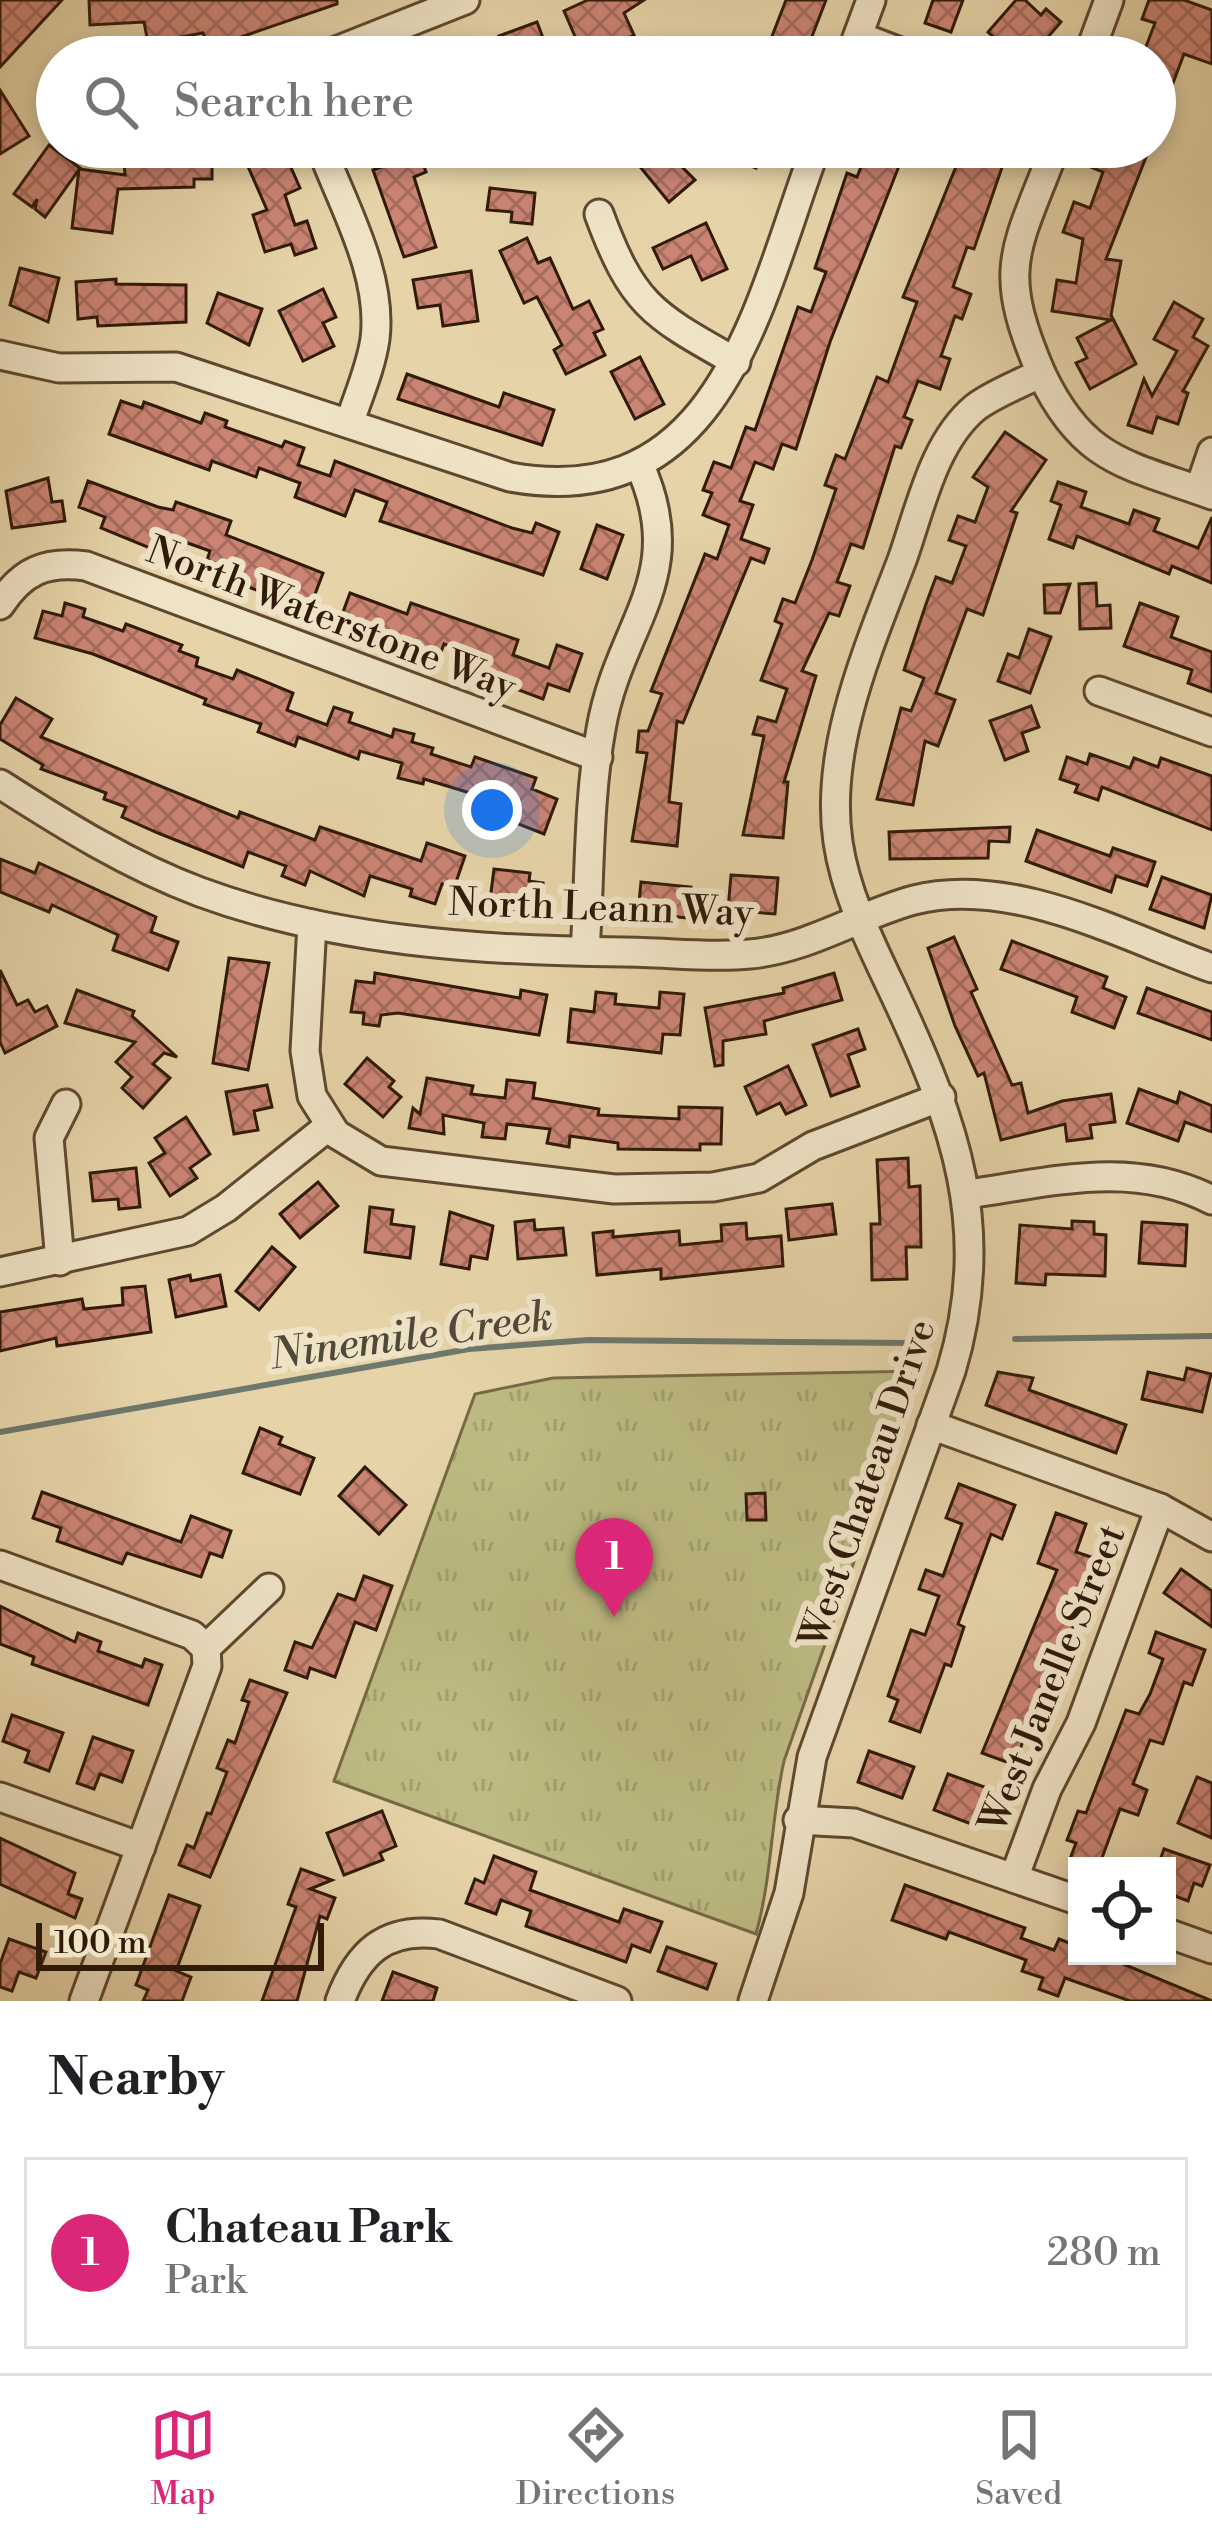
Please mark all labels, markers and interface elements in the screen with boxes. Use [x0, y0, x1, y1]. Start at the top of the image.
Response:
search box [36, 36, 1176, 168]
icon: search [78, 69, 144, 135]
text: Search here [174, 74, 414, 131]
street label: North Waterstone Way [140, 526, 524, 713]
your location [462, 780, 522, 840]
street label: North Leann Way [448, 879, 755, 938]
water label: Ninemile Creek [266, 1290, 556, 1383]
street label: West Chateau Drive [789, 1313, 948, 1656]
pin: 1 [575, 1518, 653, 1617]
street label: West Janelle Street [968, 1518, 1137, 1842]
map controls [1068, 1857, 1176, 1965]
button: locate [1068, 1857, 1176, 1965]
scale bar [36, 1917, 324, 1970]
text: 100 m [54, 1923, 147, 1964]
text: Nearby [48, 2047, 224, 2111]
text: Chateau Park [165, 2200, 452, 2257]
text: 1 [81, 2229, 99, 2278]
text: 280 m [1047, 2229, 1161, 2278]
text: Park [165, 2257, 246, 2306]
tab: Map [150, 2402, 216, 2515]
tab: Directions [516, 2402, 675, 2515]
tab: Saved [975, 2402, 1062, 2515]

